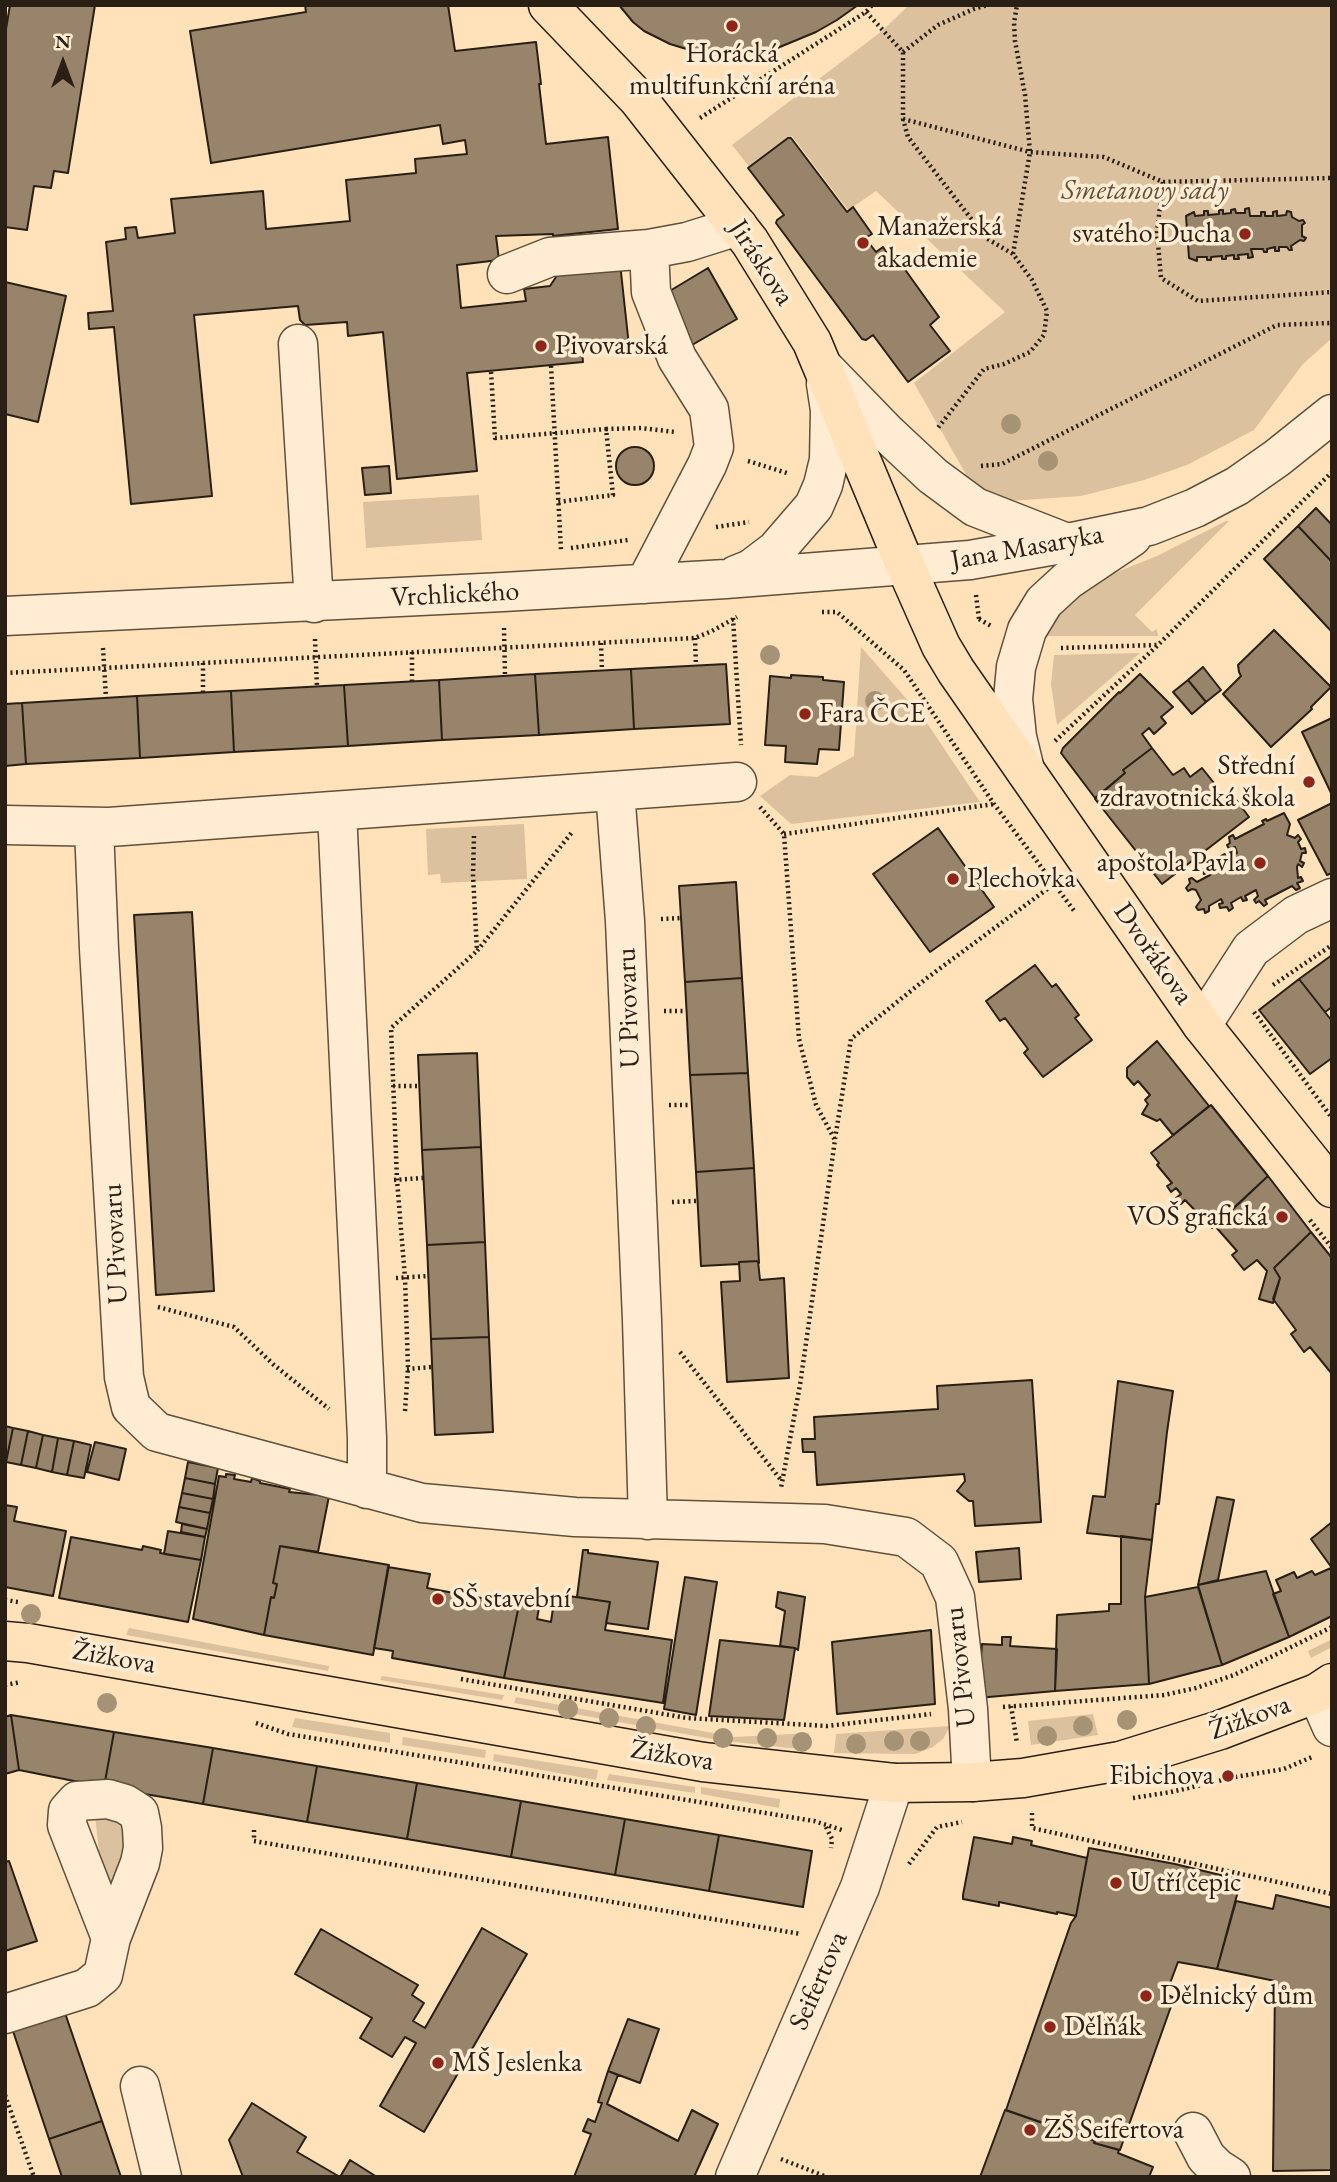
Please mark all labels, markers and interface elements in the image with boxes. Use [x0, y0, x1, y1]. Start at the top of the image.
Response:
marker: Horácká multifunkční aréna [724, 18, 740, 34]
north arrow [28, 28, 98, 98]
text: N [55, 29, 71, 54]
place label: Horácká multifunkční aréna [629, 37, 835, 103]
park label: Smetanovy sady [1061, 174, 1229, 208]
place label: Manažerská akademie [877, 210, 1002, 276]
street label: Jiráskova [721, 214, 801, 312]
place label: svatého Ducha [1072, 217, 1231, 251]
marker: svatého Ducha [1237, 226, 1253, 242]
marker: Manažerská akademie [855, 235, 871, 251]
place label: Pivovarská [555, 329, 668, 363]
marker: Pivovarská [533, 338, 549, 354]
street label: Jana Masaryka [948, 518, 1106, 578]
street label: Vrchlického [390, 575, 520, 615]
place label: Fara ČCE [819, 697, 925, 731]
marker: Fara ČCE [797, 706, 813, 722]
place label: Střední zdravotnická škola [1100, 749, 1295, 815]
marker: Střední zdravotnická škola [1301, 774, 1317, 790]
place label: apoštola Pavla [1097, 846, 1246, 880]
marker: apoštola Pavla [1252, 855, 1268, 871]
place label: Plechovka [967, 862, 1076, 896]
marker: Plechovka [945, 871, 961, 887]
street label: Dvořákova [1106, 897, 1200, 1011]
street label: U Pivovaru [610, 947, 648, 1069]
street label: U Pivovaru [96, 1183, 136, 1305]
place label: VOŠ grafická [1127, 1200, 1268, 1234]
marker: VOŠ grafická [1274, 1209, 1290, 1225]
place label: SŠ stavební [452, 1582, 571, 1616]
marker: SŠ stavební [430, 1591, 446, 1607]
street label: U Pivovaru [938, 1605, 984, 1729]
street label: Žižkova [70, 1634, 158, 1682]
street label: Žižkova [1205, 1688, 1295, 1748]
street label: Žižkova [628, 1733, 716, 1779]
place label: Fibichova [1109, 1759, 1214, 1793]
marker: Fibichova [1220, 1768, 1236, 1784]
place label: U tří čepic [1130, 1866, 1241, 1900]
marker: U tří čepic [1108, 1875, 1124, 1891]
street label: Seifertova [782, 1926, 856, 2036]
place label: Dělnický dům [1160, 1979, 1313, 2013]
marker: Dělnický dům [1138, 1988, 1154, 2004]
place label: Dělňák [1064, 2010, 1142, 2044]
marker: Dělňák [1042, 2019, 1058, 2035]
place label: MŠ Jeslenka [452, 2046, 582, 2080]
marker: MŠ Jeslenka [430, 2055, 446, 2071]
place label: ZŠ Seifertova [1044, 2113, 1184, 2147]
marker: ZŠ Seifertova [1022, 2122, 1038, 2138]

